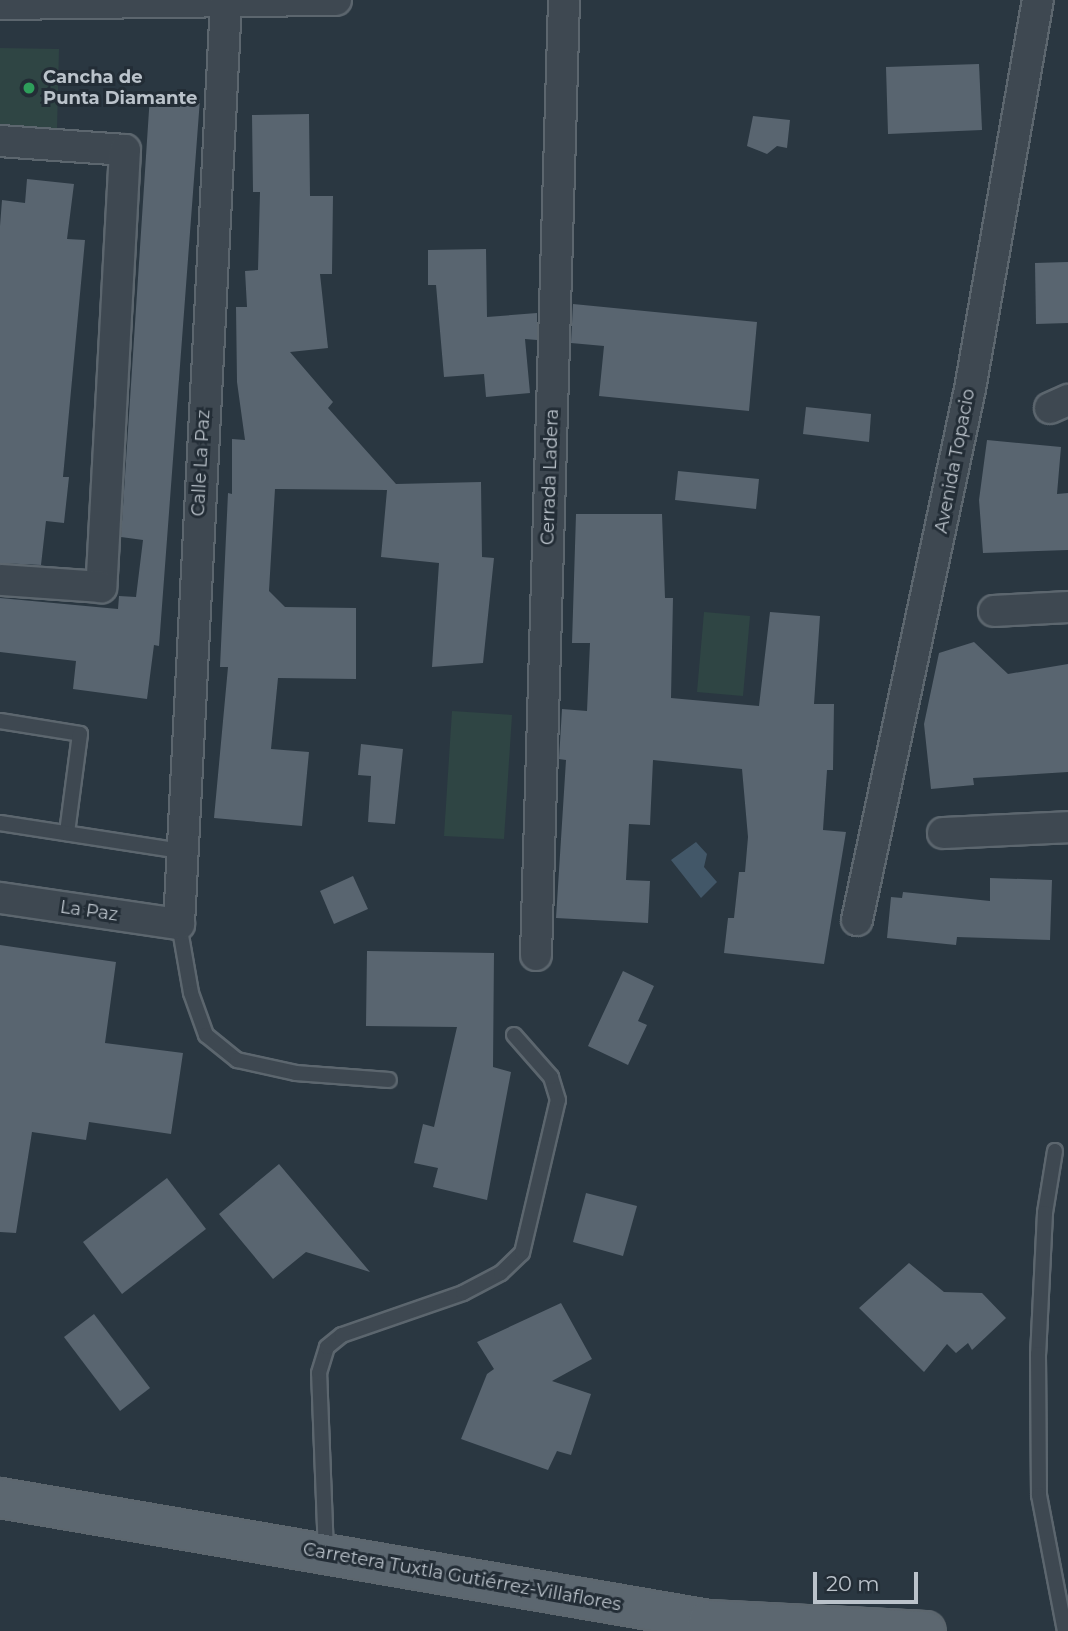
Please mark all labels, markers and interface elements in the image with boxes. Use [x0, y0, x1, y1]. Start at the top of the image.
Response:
place label: Cancha de Punta Diamante [43, 67, 197, 110]
marker: Cancha de Punta Diamante [21, 80, 37, 96]
street label: Avenida Topacio [930, 387, 980, 535]
street label: Cerrada Ladera [537, 408, 563, 546]
street label: Calle La Paz [187, 409, 215, 517]
street label: La Paz [59, 896, 119, 926]
street label: Carretera Tuxtla Gutiérrez-Villaflores [301, 1538, 623, 1616]
scale bar [816, 1558, 921, 1602]
text: 20 m [826, 1571, 880, 1596]

